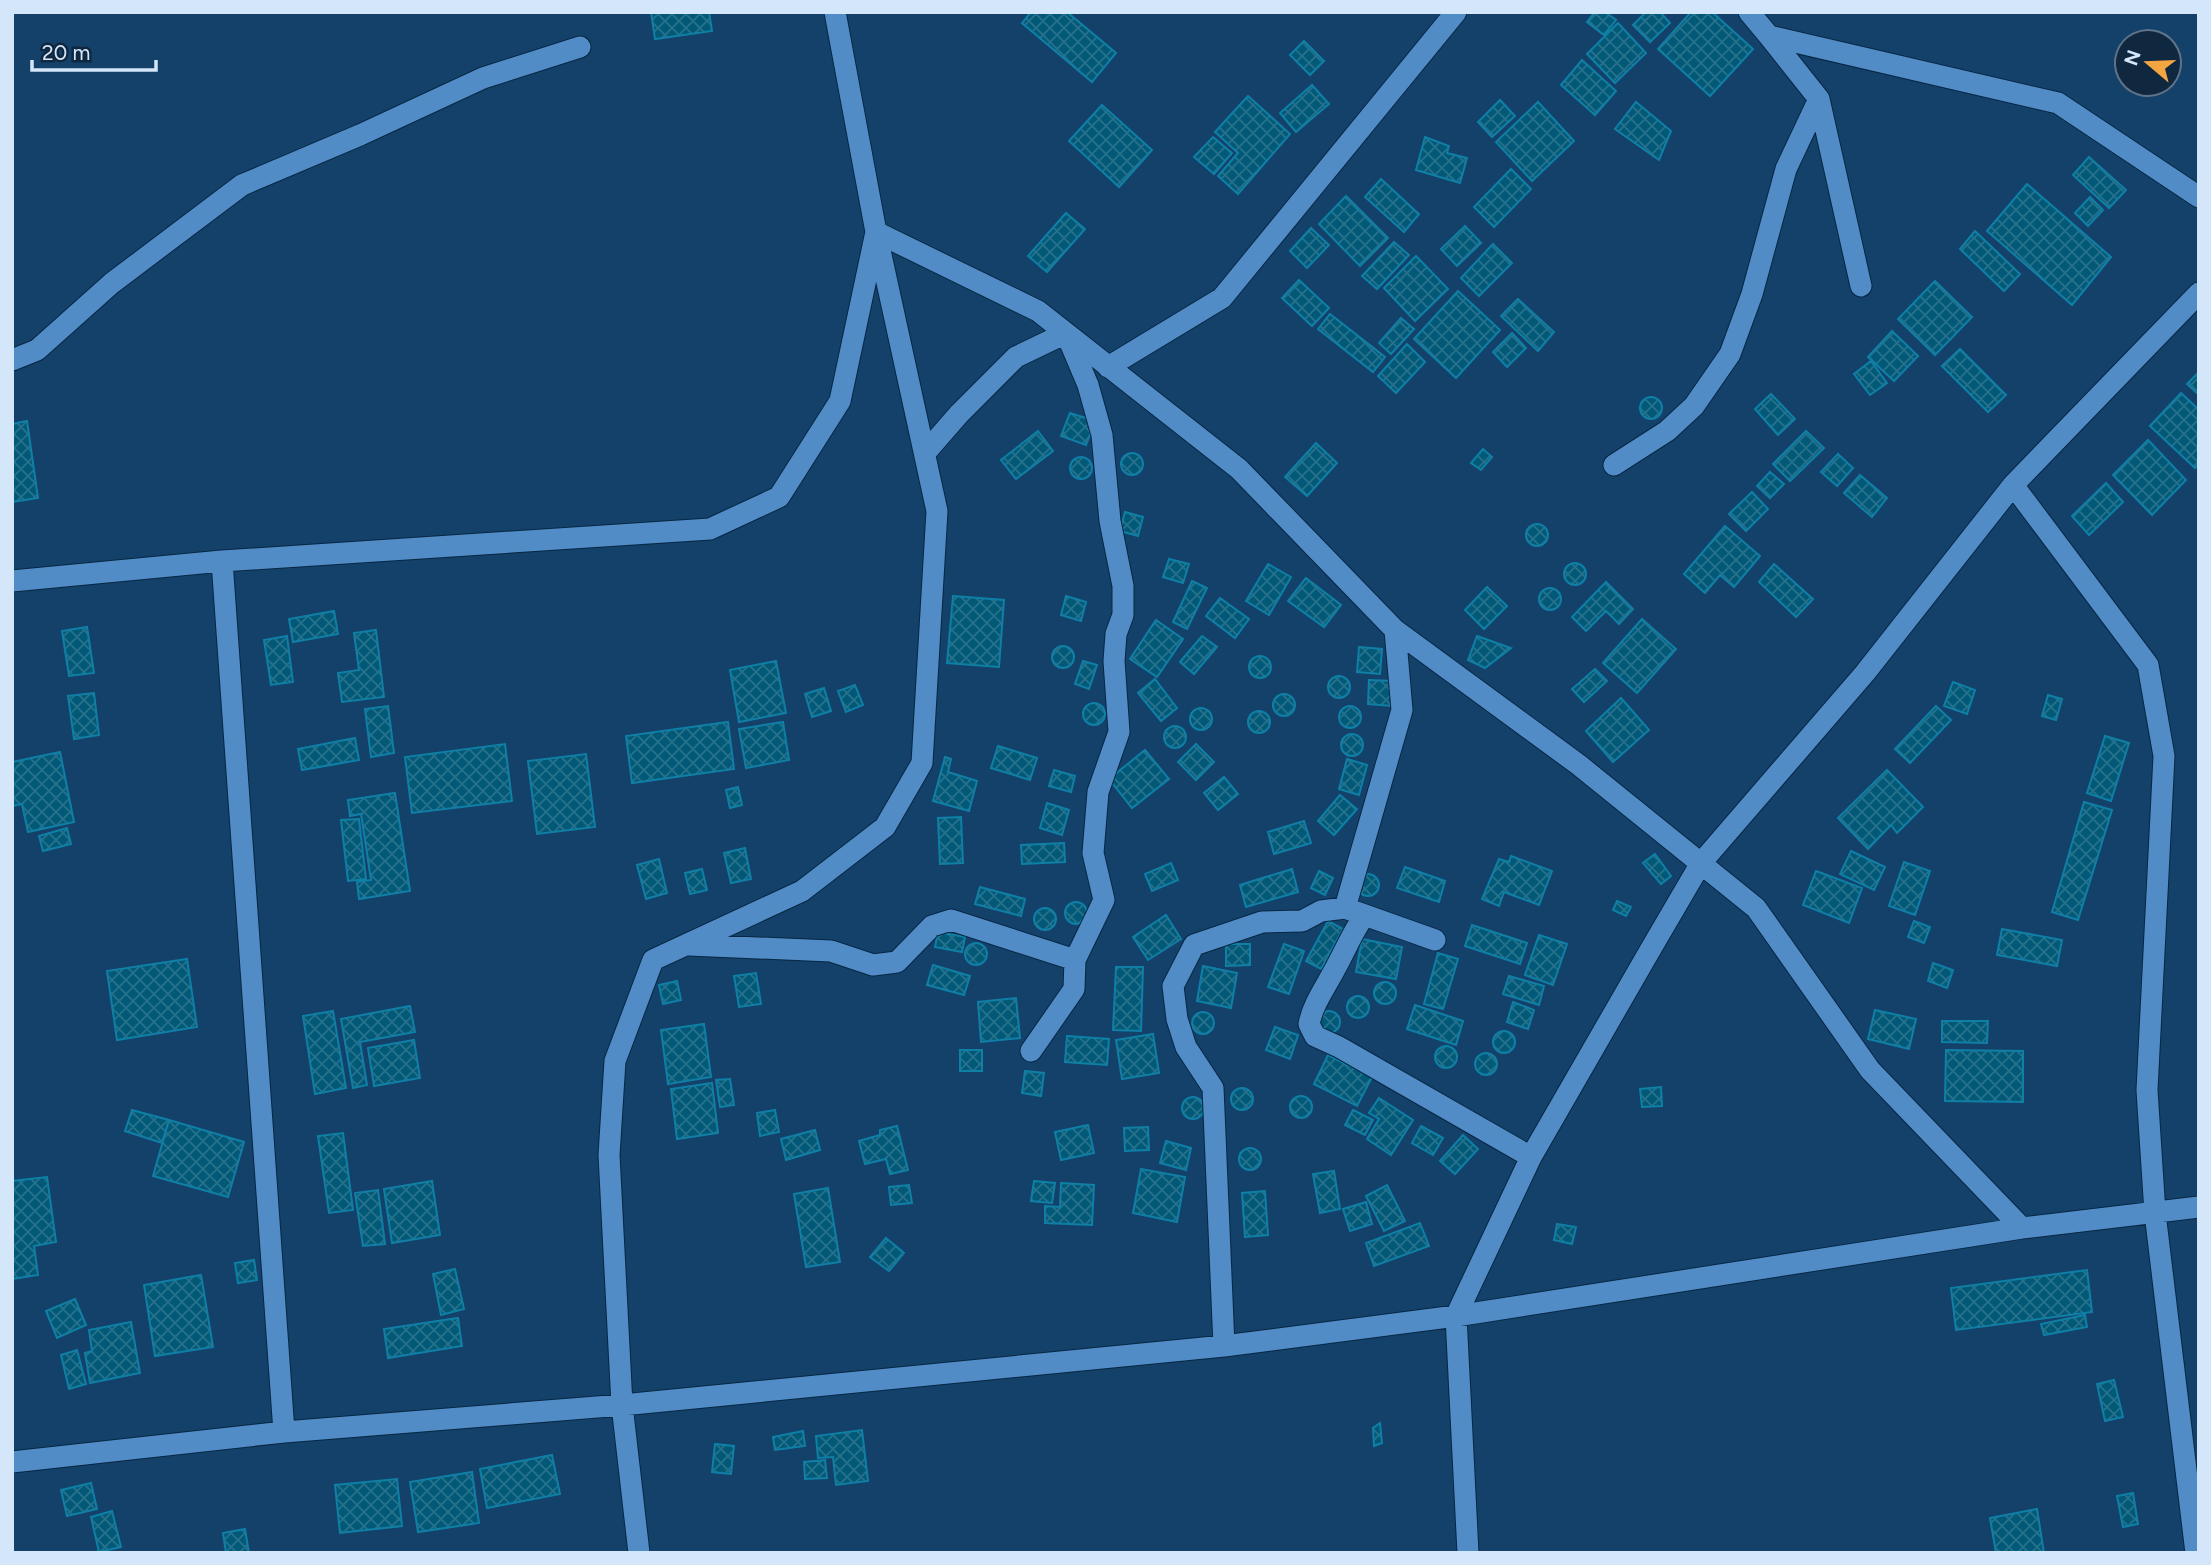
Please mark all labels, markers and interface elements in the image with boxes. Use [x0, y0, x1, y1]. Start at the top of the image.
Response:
scale bar [32, 28, 156, 72]
north arrow [2113, 28, 2183, 98]
text: 20 m [42, 40, 90, 65]
text: N [2119, 47, 2146, 68]

